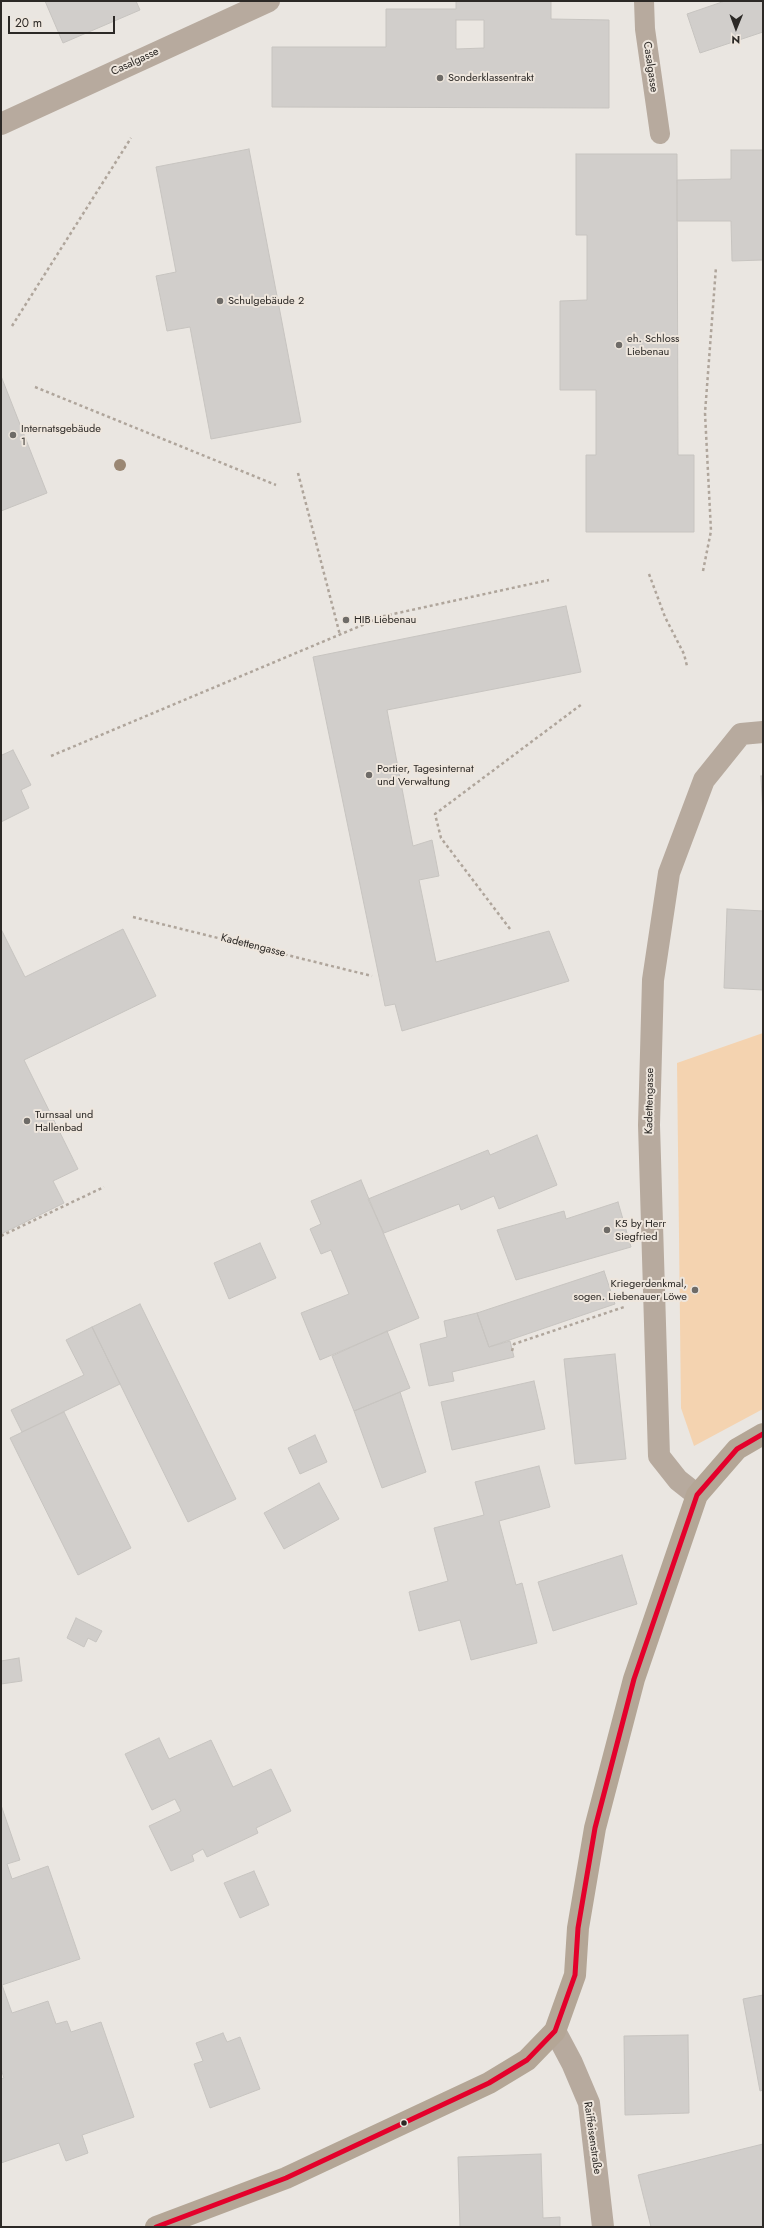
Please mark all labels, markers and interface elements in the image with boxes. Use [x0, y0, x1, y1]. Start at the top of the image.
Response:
scale bar [10, 8, 117, 34]
north arrow [716, 8, 756, 48]
text: 20 m [15, 14, 42, 32]
text: N [731, 32, 740, 48]
street label: Casalgasse [640, 41, 660, 93]
street label: Casalgasse [109, 45, 161, 79]
place label: Sonderklassentrakt [448, 71, 534, 85]
marker: Sonderklassentrakt [435, 73, 445, 83]
place label: Schulgebäude 2 [228, 294, 304, 308]
marker: Schulgebäude 2 [215, 296, 225, 306]
place label: eh. Schloss Liebenau [627, 332, 680, 358]
marker: eh. Schloss Liebenau [614, 340, 624, 350]
place label: Internatsgebäude 1 [21, 422, 101, 448]
marker: Internatsgebäude 1 [8, 430, 18, 440]
place label: HIB Liebenau [354, 613, 416, 627]
marker: HIB Liebenau [341, 615, 351, 625]
place label: Portier, Tagesinternat und Verwaltung [377, 762, 474, 788]
marker: Portier, Tagesinternat und Verwaltung [364, 770, 374, 780]
street label: Kadettengasse [219, 932, 287, 960]
street label: Kadettengasse [643, 1068, 657, 1134]
place label: Turnsaal und Hallenbad [35, 1108, 93, 1134]
marker: Turnsaal und Hallenbad [22, 1116, 32, 1126]
place label: K5 by Herr Siegfried [615, 1217, 666, 1243]
marker: K5 by Herr Siegfried [602, 1225, 612, 1235]
place label: Kriegerdenkmal, sogen. Liebenauer Löwe [573, 1277, 687, 1303]
marker: Kriegerdenkmal, sogen. Liebenauer Löwe [690, 1285, 700, 1295]
street label: Raiffeisenstraße [580, 2101, 604, 2175]
unlabelled marker [399, 2118, 409, 2128]

